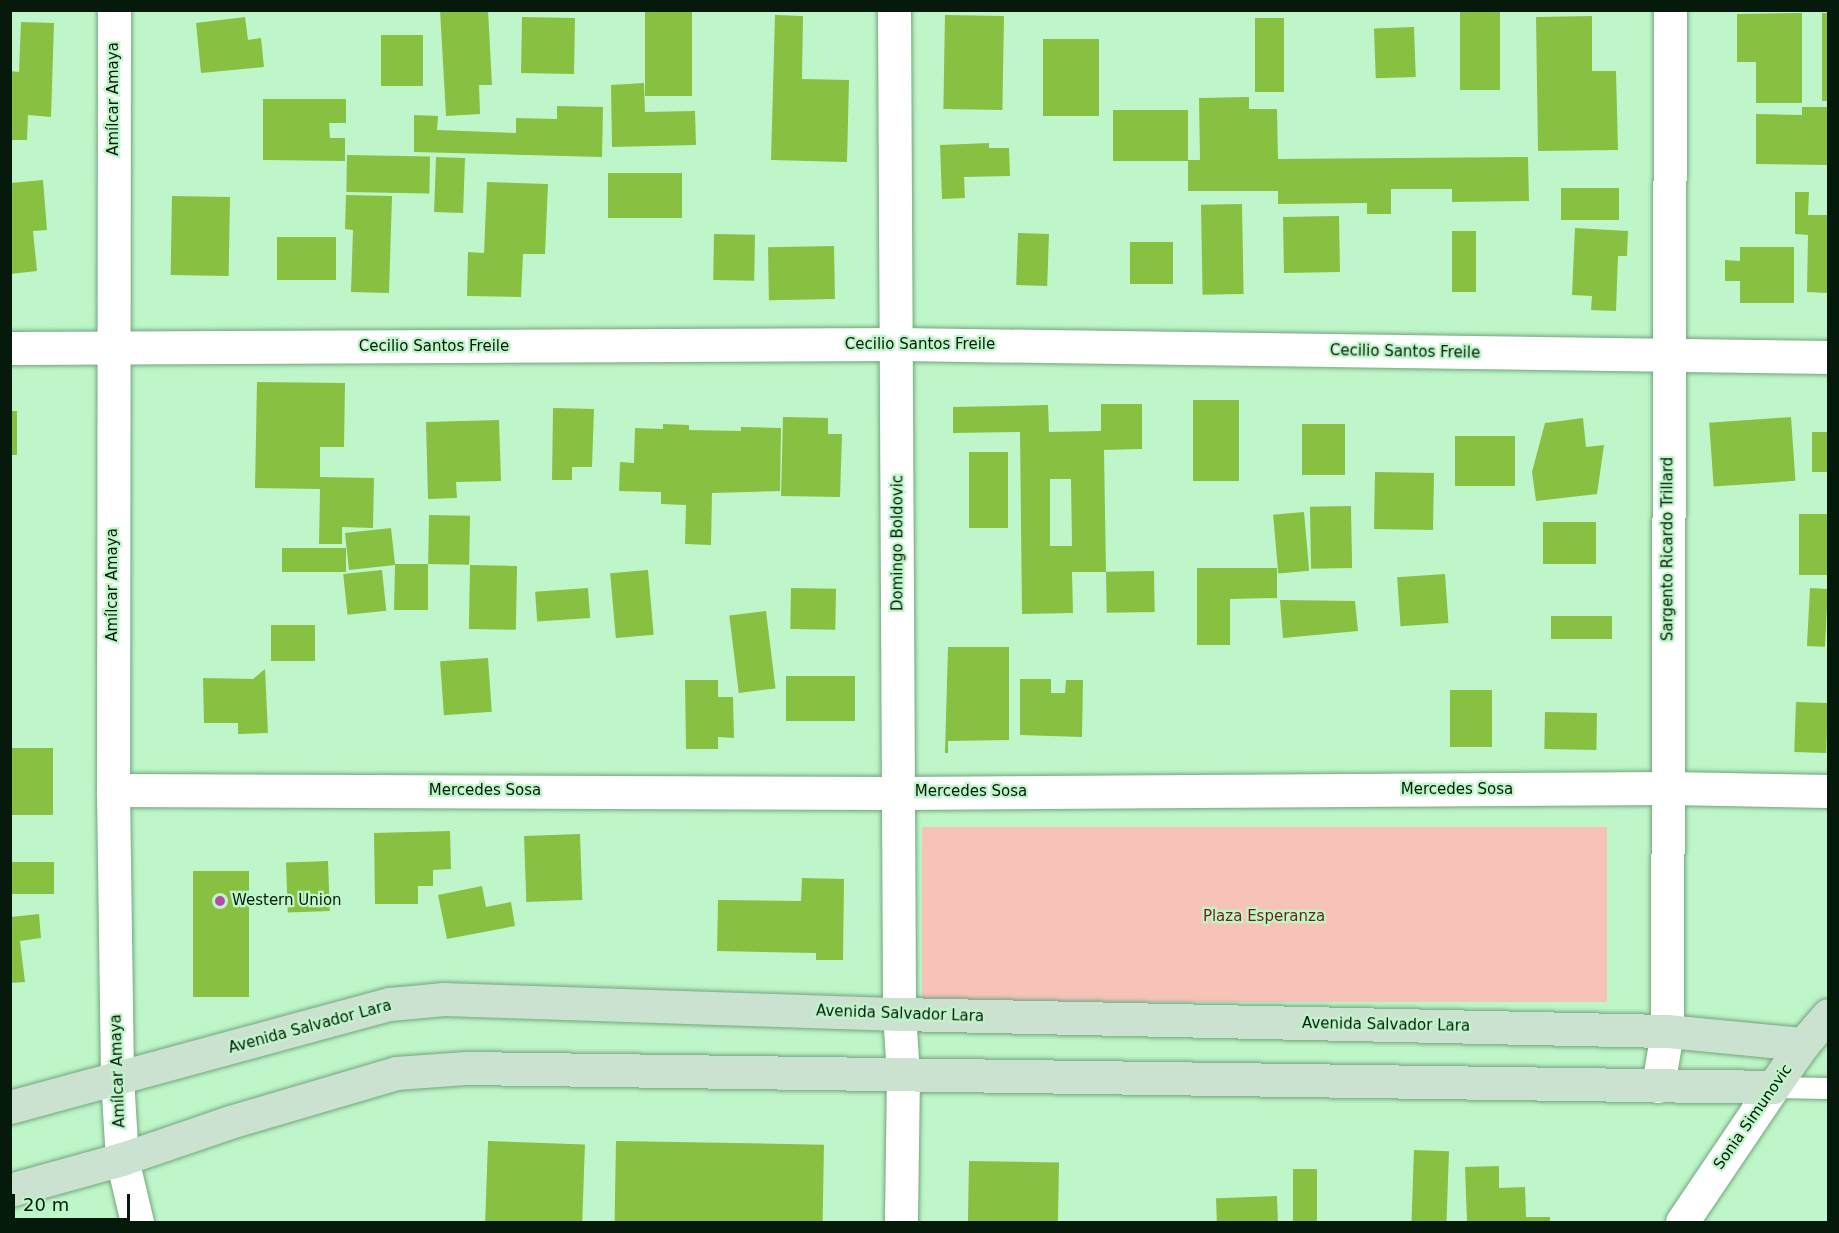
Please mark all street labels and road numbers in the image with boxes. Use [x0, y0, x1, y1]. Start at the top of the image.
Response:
street label: Amílcar Amaya [105, 42, 123, 156]
street label: Cecilio Santos Freile [845, 336, 995, 354]
street label: Cecilio Santos Freile [359, 338, 509, 356]
street label: Cecilio Santos Freile [1330, 342, 1480, 362]
street label: Sargento Ricardo Trillard [1659, 457, 1677, 641]
street label: Domingo Boldovic [889, 475, 907, 611]
street label: Amílcar Amaya [104, 528, 122, 642]
street label: Mercedes Sosa [1401, 781, 1513, 799]
street label: Mercedes Sosa [429, 782, 541, 800]
street label: Mercedes Sosa [915, 783, 1027, 801]
street label: Avenida Salvador Lara [226, 997, 394, 1057]
street label: Avenida Salvador Lara [816, 1002, 984, 1026]
street label: Amílcar Amaya [107, 1014, 129, 1128]
street label: Avenida Salvador Lara [1302, 1015, 1470, 1035]
street label: Sonia Simunovic [1710, 1061, 1796, 1173]

